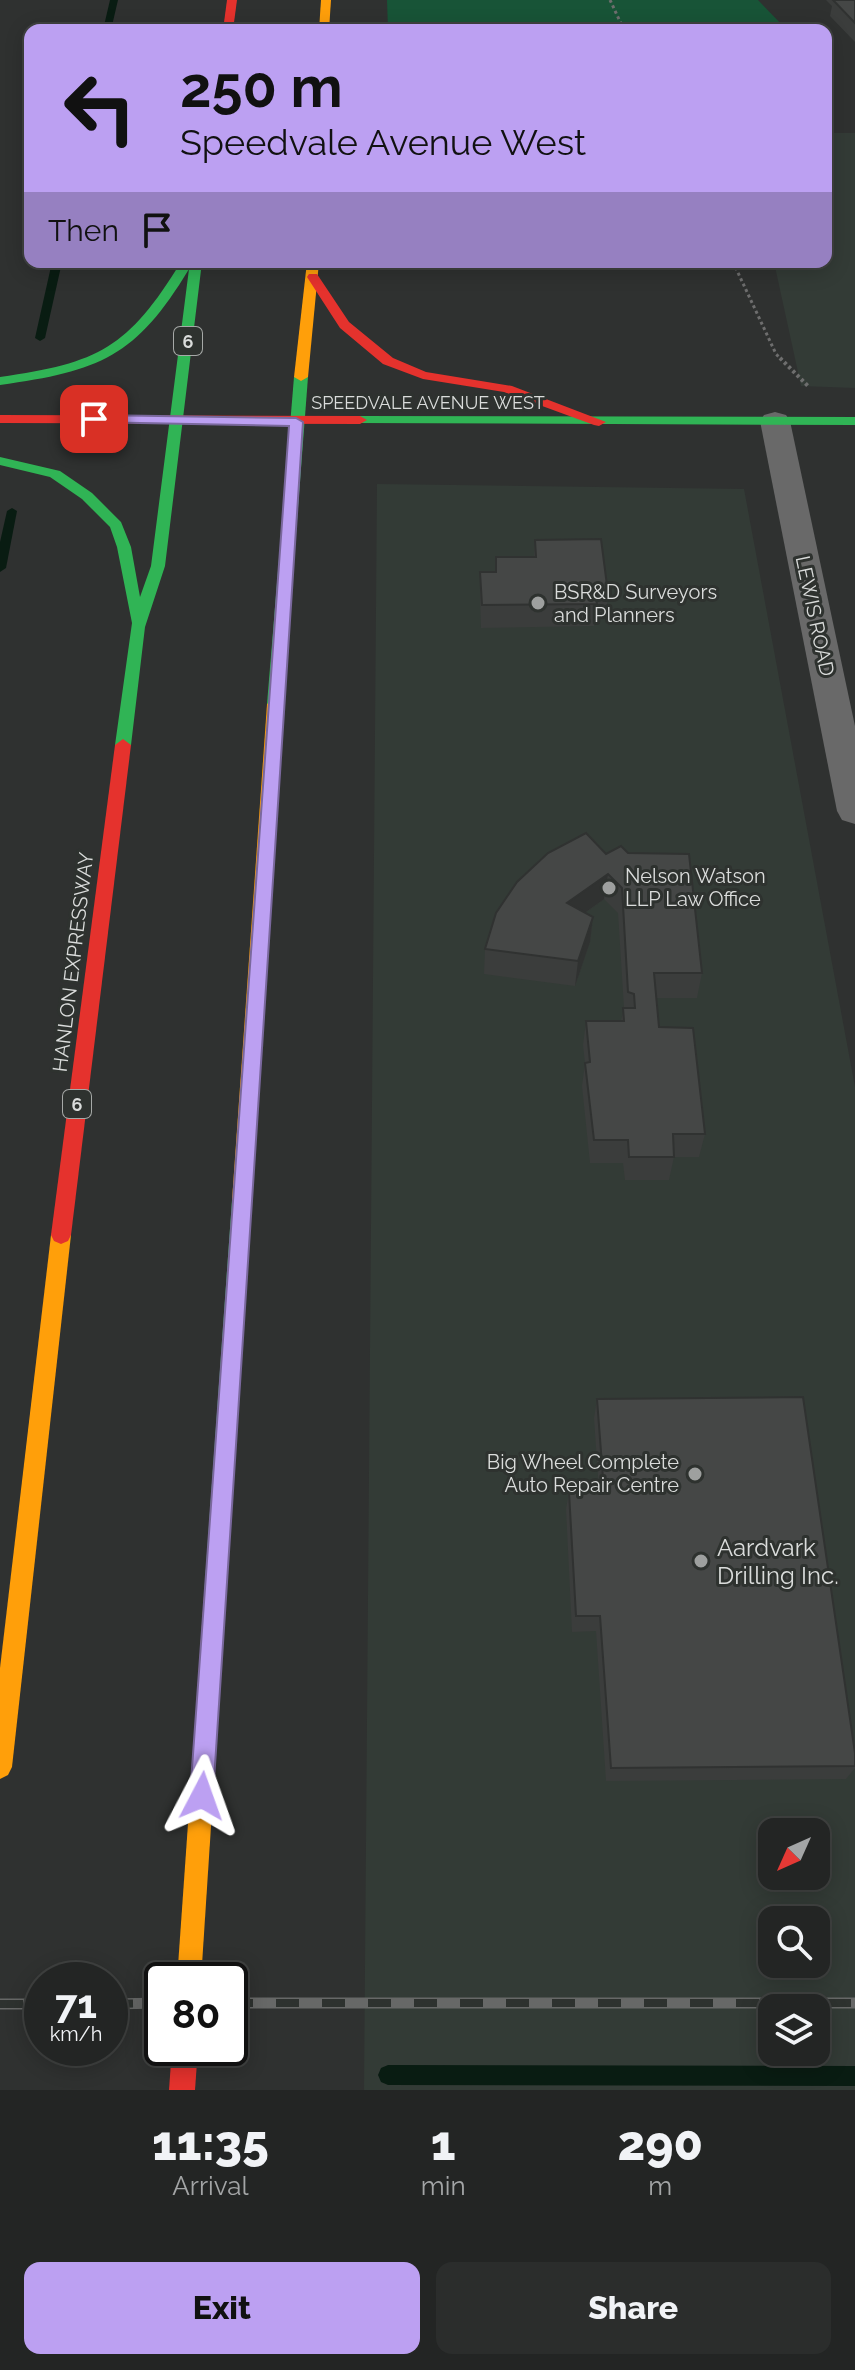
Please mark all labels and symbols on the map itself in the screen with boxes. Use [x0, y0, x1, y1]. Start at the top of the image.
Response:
road number: 6 [174, 327, 202, 355]
pin [60, 385, 128, 453]
street label: SPEEDVALE AVENUE WEST [311, 392, 545, 413]
street label: LEWIS ROAD [791, 554, 839, 678]
place label: BSR&D Surveyors and Planners [554, 580, 717, 627]
marker: BSR&D Surveyors and Planners [529, 594, 547, 612]
street label: HANLON EXPRESSWAY [48, 851, 98, 1073]
place label: Nelson Watson LLP Law Office [625, 864, 766, 911]
marker: Nelson Watson LLP Law Office [600, 879, 618, 897]
road number: 6 [63, 1090, 91, 1118]
place label: Big Wheel Complete Auto Repair Centre [487, 1450, 679, 1497]
marker: Big Wheel Complete Auto Repair Centre [686, 1465, 704, 1483]
place label: Aardvark Drilling Inc. [717, 1533, 839, 1590]
marker: Aardvark Drilling Inc. [692, 1552, 710, 1570]
position arrow [160, 1754, 244, 1838]
north arrow [758, 1818, 830, 1890]
speed limit sign: 80 [144, 1962, 248, 2066]

